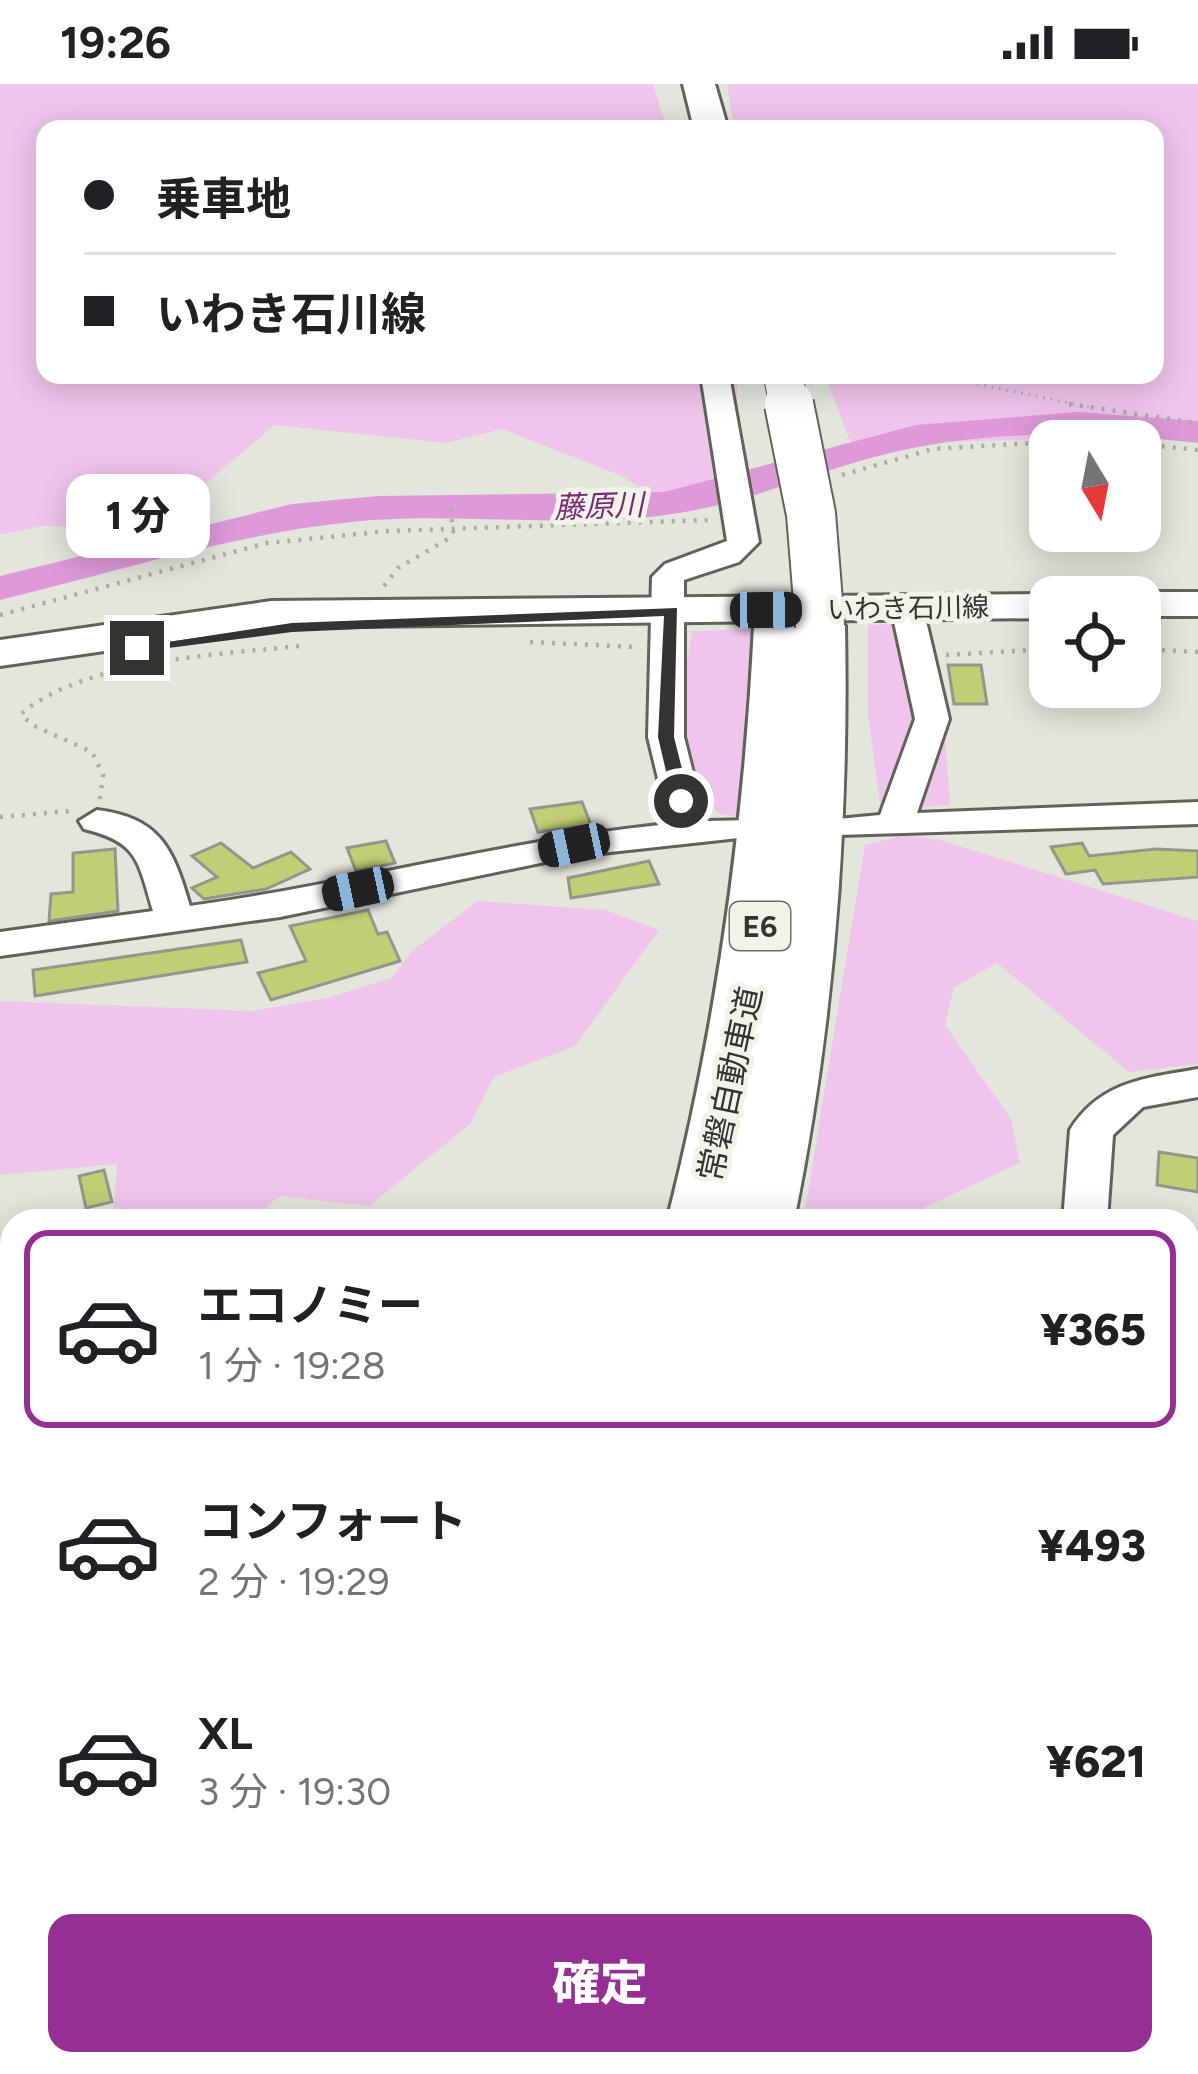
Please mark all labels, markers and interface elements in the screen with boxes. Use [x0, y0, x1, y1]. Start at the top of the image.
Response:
text: 19:26 [60, 15, 171, 69]
text: 乗車地 [156, 172, 291, 226]
text: いわき石川線 [156, 287, 426, 341]
north arrow [1029, 420, 1161, 552]
map controls [1029, 420, 1161, 708]
callout: 1 分 [65, 474, 209, 558]
water label: 藤原川 [553, 486, 648, 526]
text: 1 分 [106, 492, 170, 539]
button: locate [1029, 576, 1161, 708]
street label: いわき石川線 [827, 590, 989, 626]
car [730, 591, 802, 629]
route end [110, 621, 164, 675]
route start [654, 774, 708, 828]
car [535, 820, 613, 870]
car [319, 864, 397, 914]
road number: E6 [730, 902, 790, 950]
street label: 常磐自動車道 [690, 983, 770, 1185]
icon: car [54, 1275, 162, 1383]
text: エコノミー [198, 1278, 423, 1332]
text: ¥365 [1040, 1302, 1146, 1356]
text: 1 分 · 19:28 [198, 1342, 386, 1389]
icon: car [54, 1491, 162, 1599]
text: コンフォート [198, 1494, 467, 1548]
text: ¥493 [1038, 1518, 1146, 1572]
text: 2 分 · 19:29 [198, 1558, 390, 1605]
text: XL [198, 1706, 253, 1760]
icon: car [54, 1707, 162, 1815]
text: ¥621 [1046, 1734, 1146, 1788]
text: 3 分 · 19:30 [198, 1768, 391, 1815]
button: 確定 [48, 1914, 1152, 2052]

